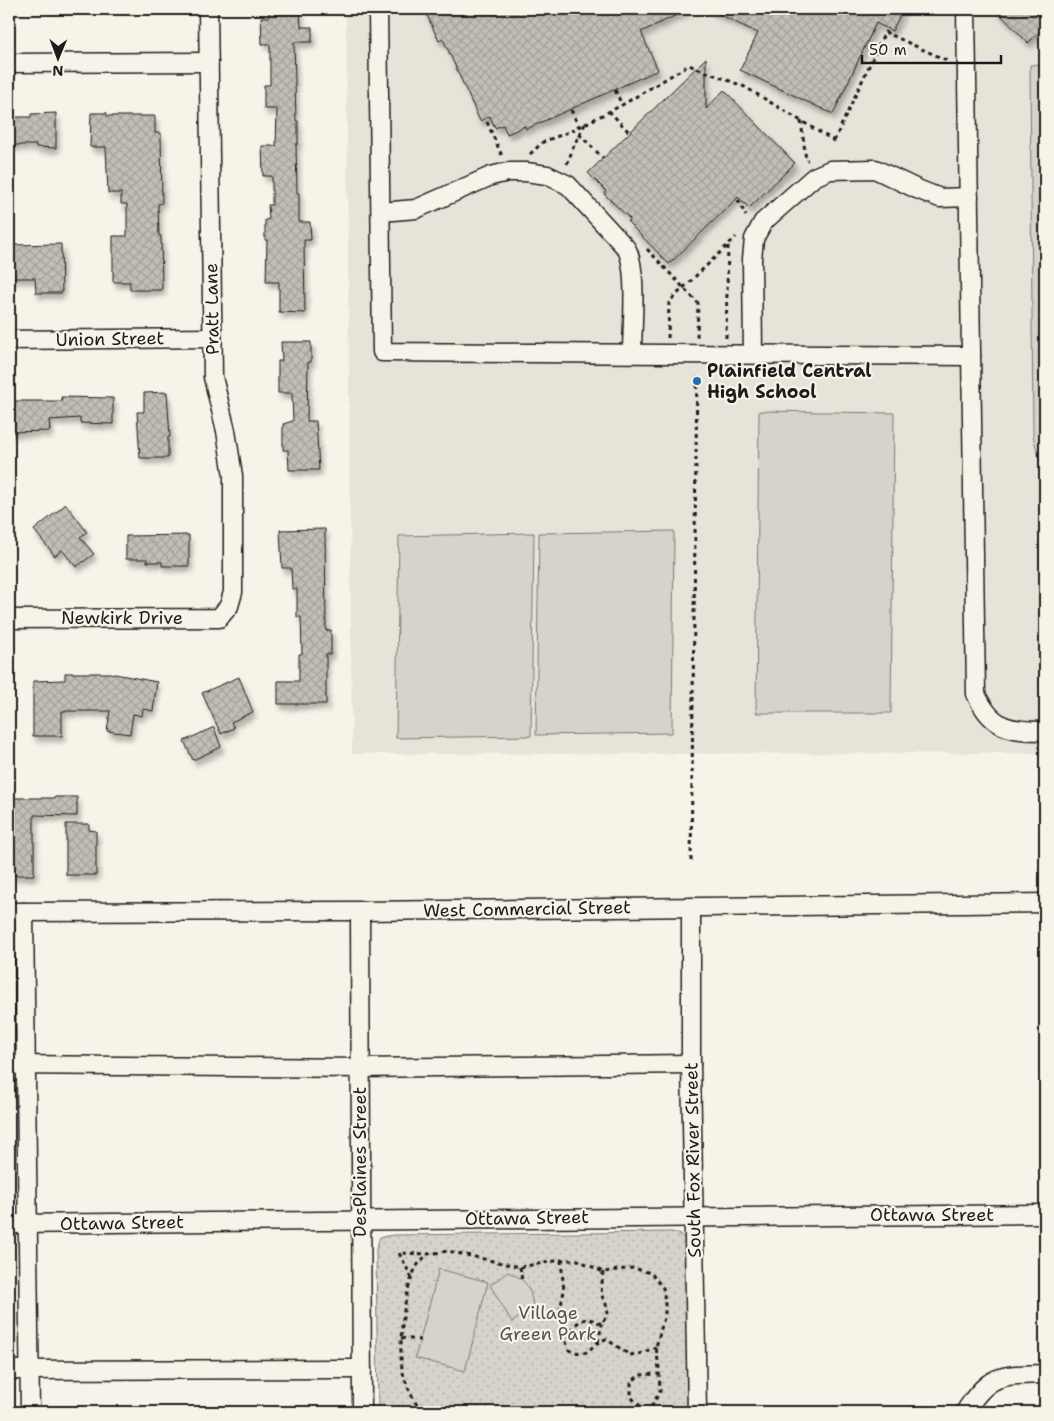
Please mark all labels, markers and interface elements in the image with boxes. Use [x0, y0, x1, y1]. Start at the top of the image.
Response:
north arrow [32, 32, 82, 82]
scale bar [862, 32, 1000, 64]
text: 50 m [869, 40, 907, 60]
text: N [52, 62, 63, 80]
street label: Pratt Lane [199, 263, 225, 355]
street label: Union Street [56, 326, 165, 352]
place label: Plainfield Central High School [707, 359, 872, 404]
marker: Plainfield Central High School [691, 375, 703, 387]
street label: Newkirk Drive [61, 606, 183, 630]
street label: West Commercial Street [423, 895, 631, 923]
street label: South Fox River Street [679, 1062, 707, 1258]
street label: DesPlaines Street [348, 1087, 372, 1237]
street label: Ottawa Street [870, 1203, 994, 1227]
street label: Ottawa Street [465, 1205, 589, 1231]
street label: Ottawa Street [60, 1210, 184, 1236]
park label: Village Green Park [500, 1301, 596, 1346]

